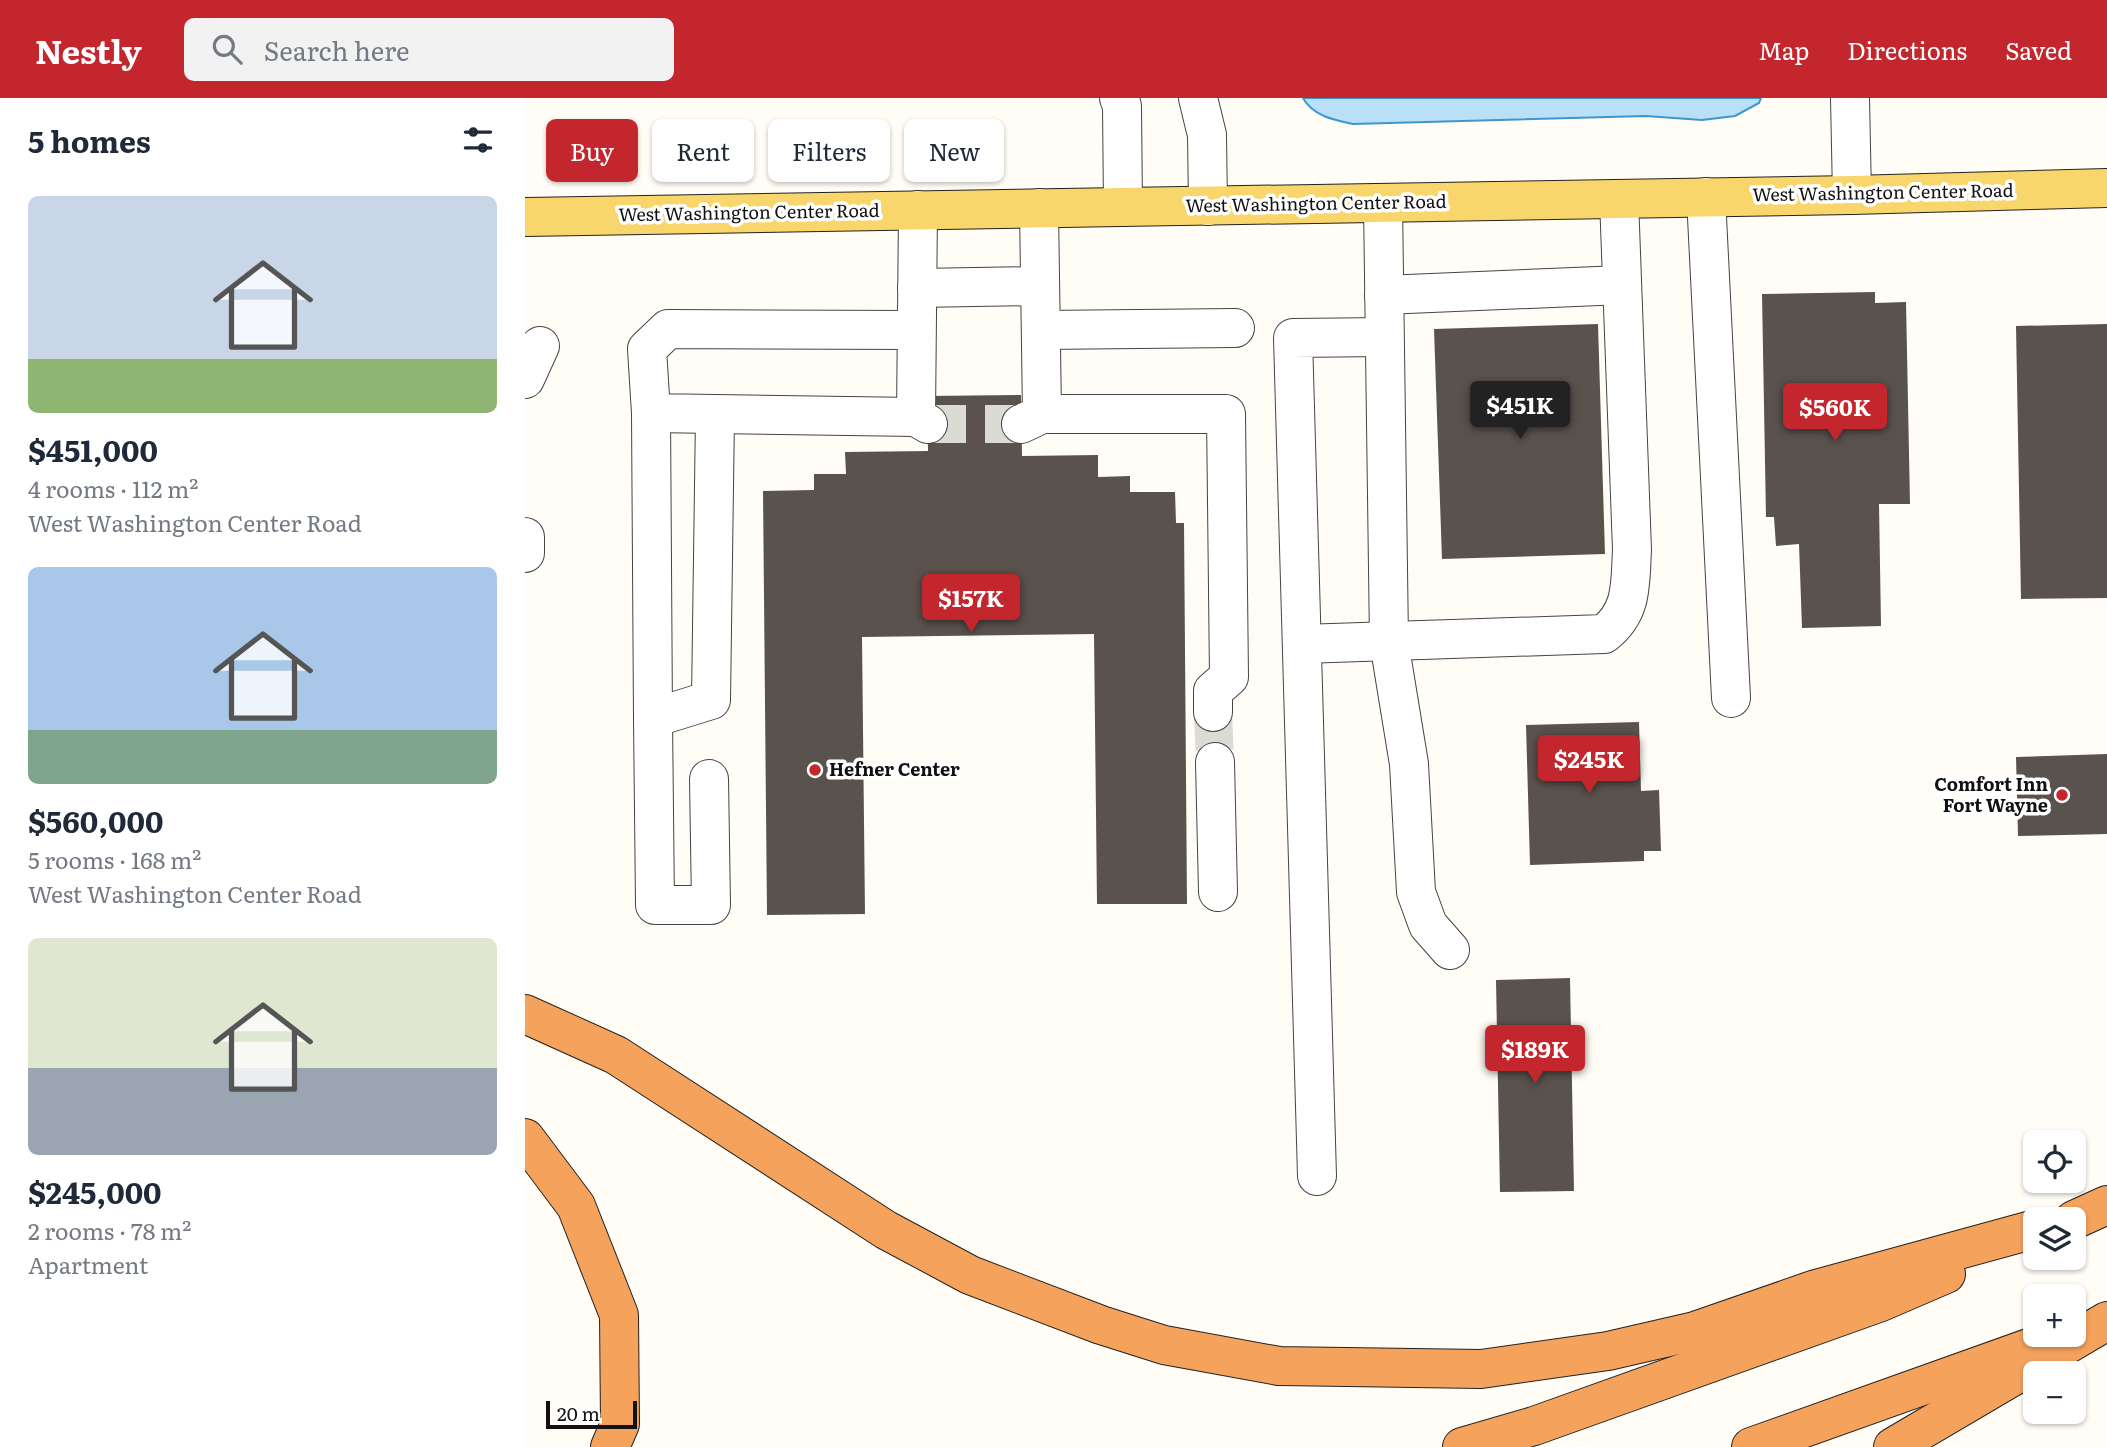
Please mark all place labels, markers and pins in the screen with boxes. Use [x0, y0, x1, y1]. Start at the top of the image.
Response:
pin: $451K [1471, 382, 1569, 441]
pin: $560K [1786, 384, 1884, 443]
pin: $157K [922, 574, 1020, 634]
pin: $245K [1540, 736, 1638, 795]
place label: Hefner Center [829, 755, 960, 782]
marker: Hefner Center [807, 762, 823, 778]
place label: Comfort Inn Fort Wayne [1934, 770, 2048, 818]
marker: Comfort Inn Fort Wayne [2054, 787, 2070, 803]
pin: $189K [1486, 1026, 1584, 1085]

